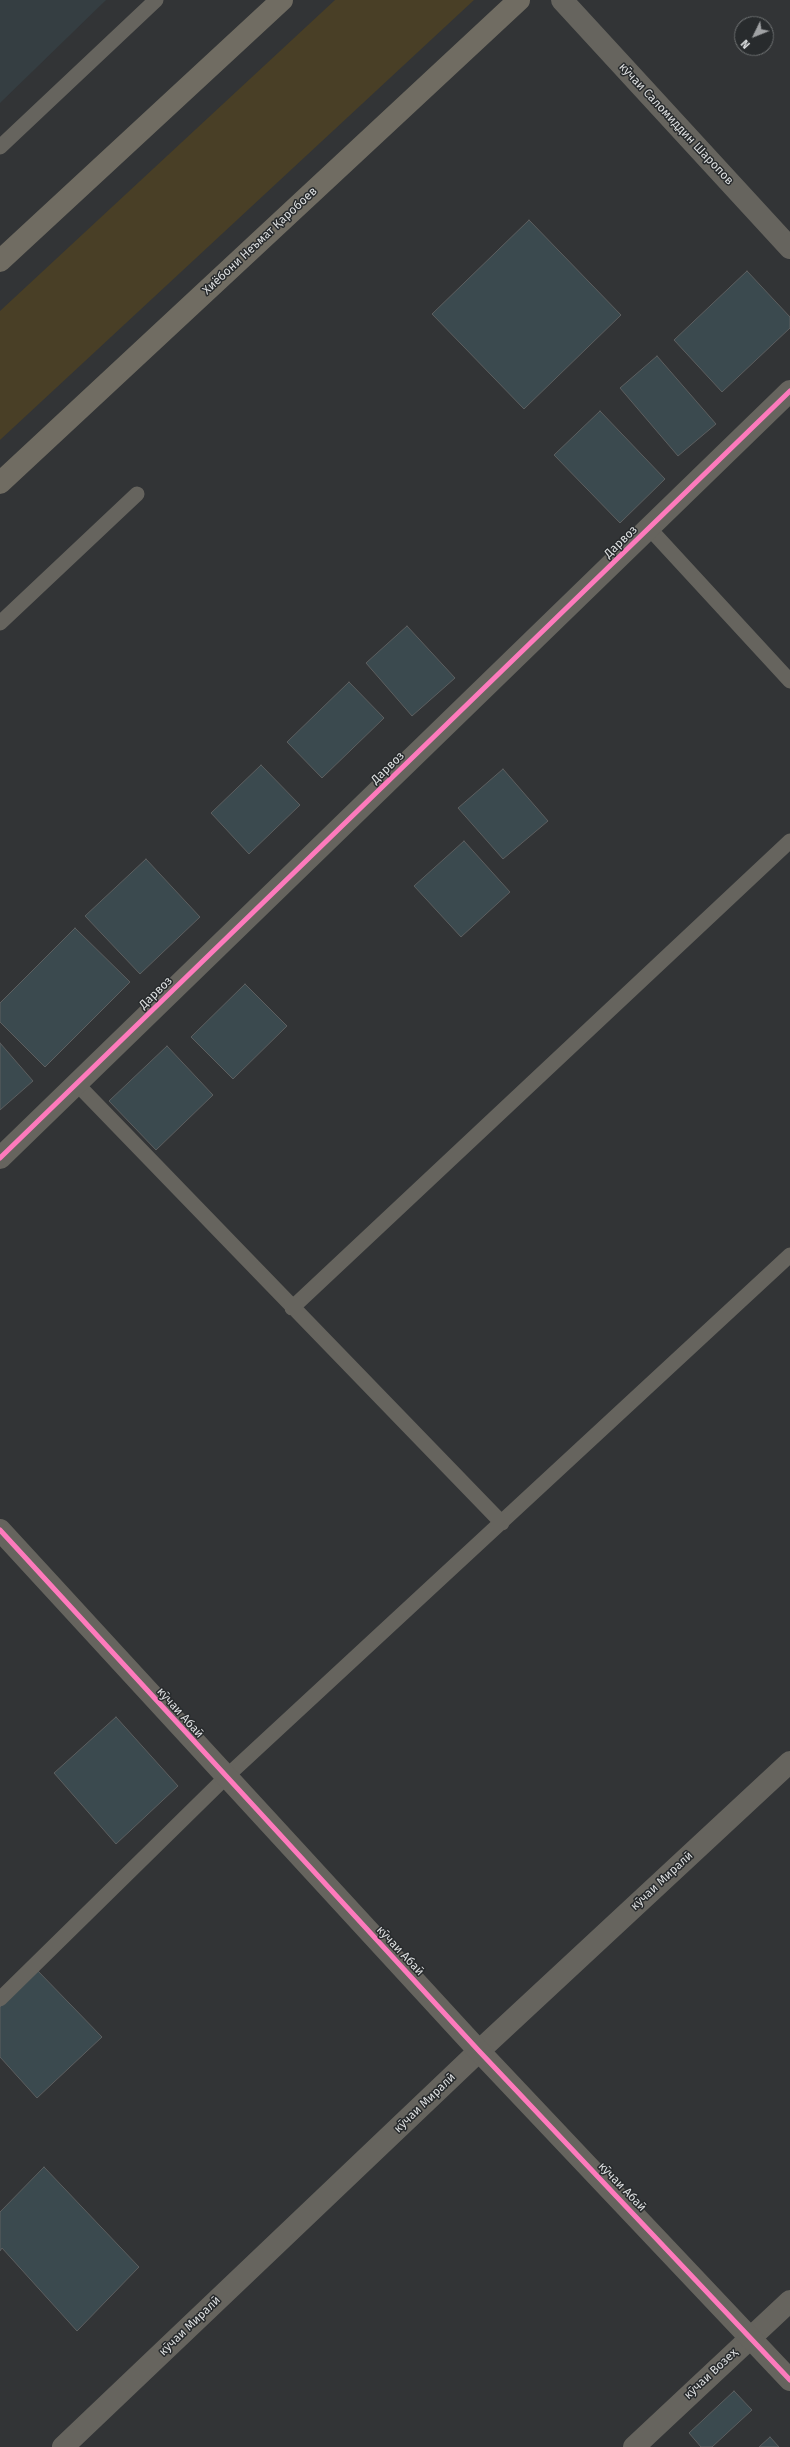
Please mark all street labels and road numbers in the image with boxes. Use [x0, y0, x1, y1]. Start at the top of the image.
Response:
street label: кӯчаи Саломиддин Шаропов [616, 60, 736, 188]
street label: Хиёбони Неъмат Қаробоев [200, 184, 320, 298]
street label: Дарвоз [601, 523, 641, 561]
street label: Дарвоз [368, 749, 408, 787]
street label: Дарвоз [136, 974, 176, 1012]
street label: кӯчаи Абаӣ [154, 1685, 206, 1741]
street label: кӯчаи Миралӣ [628, 1849, 696, 1913]
street label: кӯчаи Абаӣ [373, 1923, 427, 1979]
street label: кӯчаи Миралӣ [391, 2070, 459, 2136]
street label: кӯчаи Абаӣ [595, 2159, 649, 2215]
street label: кӯчаи Миралӣ [156, 2293, 224, 2359]
street label: кӯчаи Возеҳ [681, 2346, 741, 2402]

